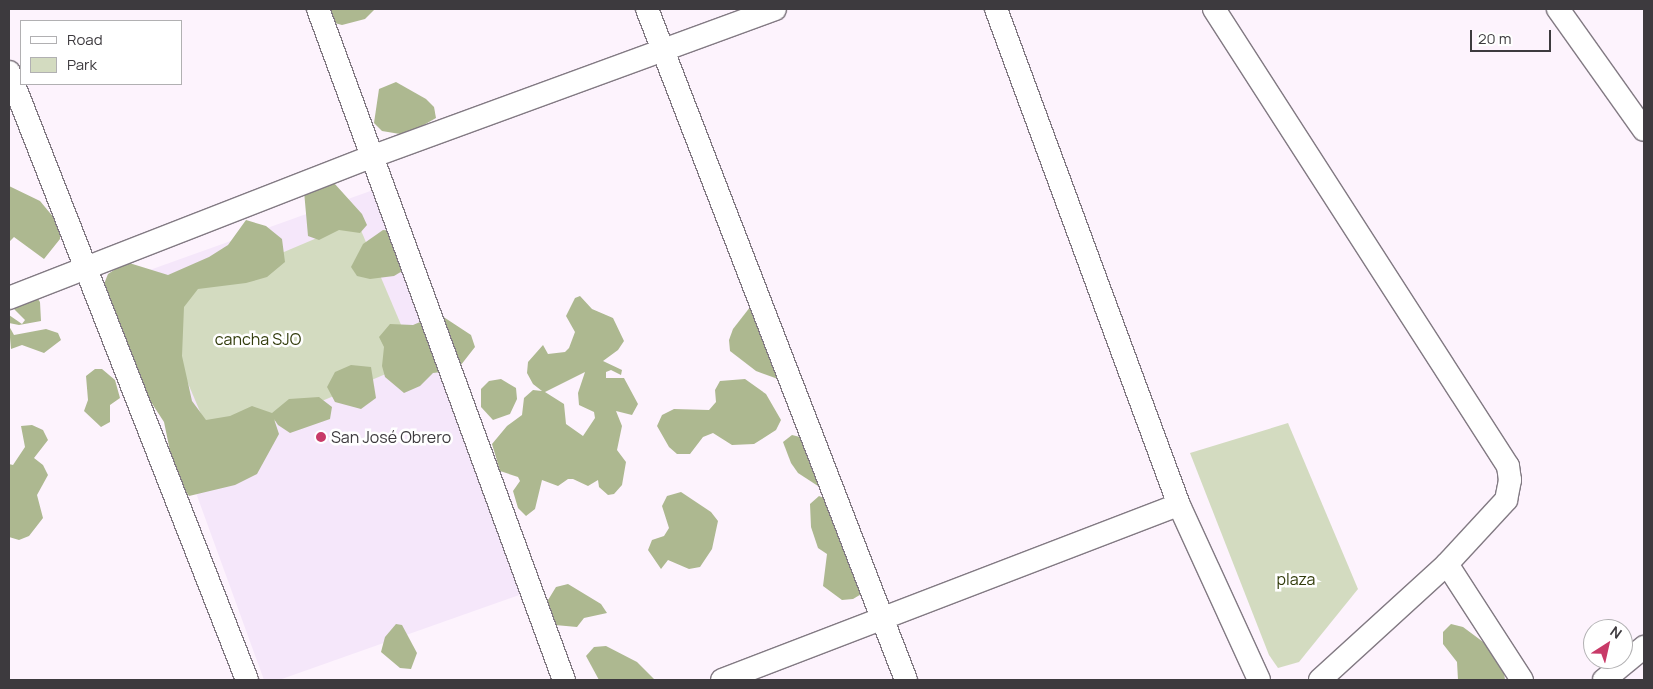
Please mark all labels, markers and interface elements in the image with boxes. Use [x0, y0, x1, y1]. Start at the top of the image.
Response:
legend [20, 20, 182, 85]
scale bar [1473, 20, 1554, 52]
text: 20 m [1478, 28, 1511, 49]
text: Road [67, 29, 103, 50]
text: Park [67, 54, 97, 75]
park label: cancha SJO [215, 329, 301, 349]
place label: San José Obrero [331, 427, 451, 447]
marker: San José Obrero [315, 431, 327, 443]
park label: plaza [1277, 569, 1315, 589]
north arrow [1583, 619, 1633, 669]
text: N [1607, 621, 1626, 643]

